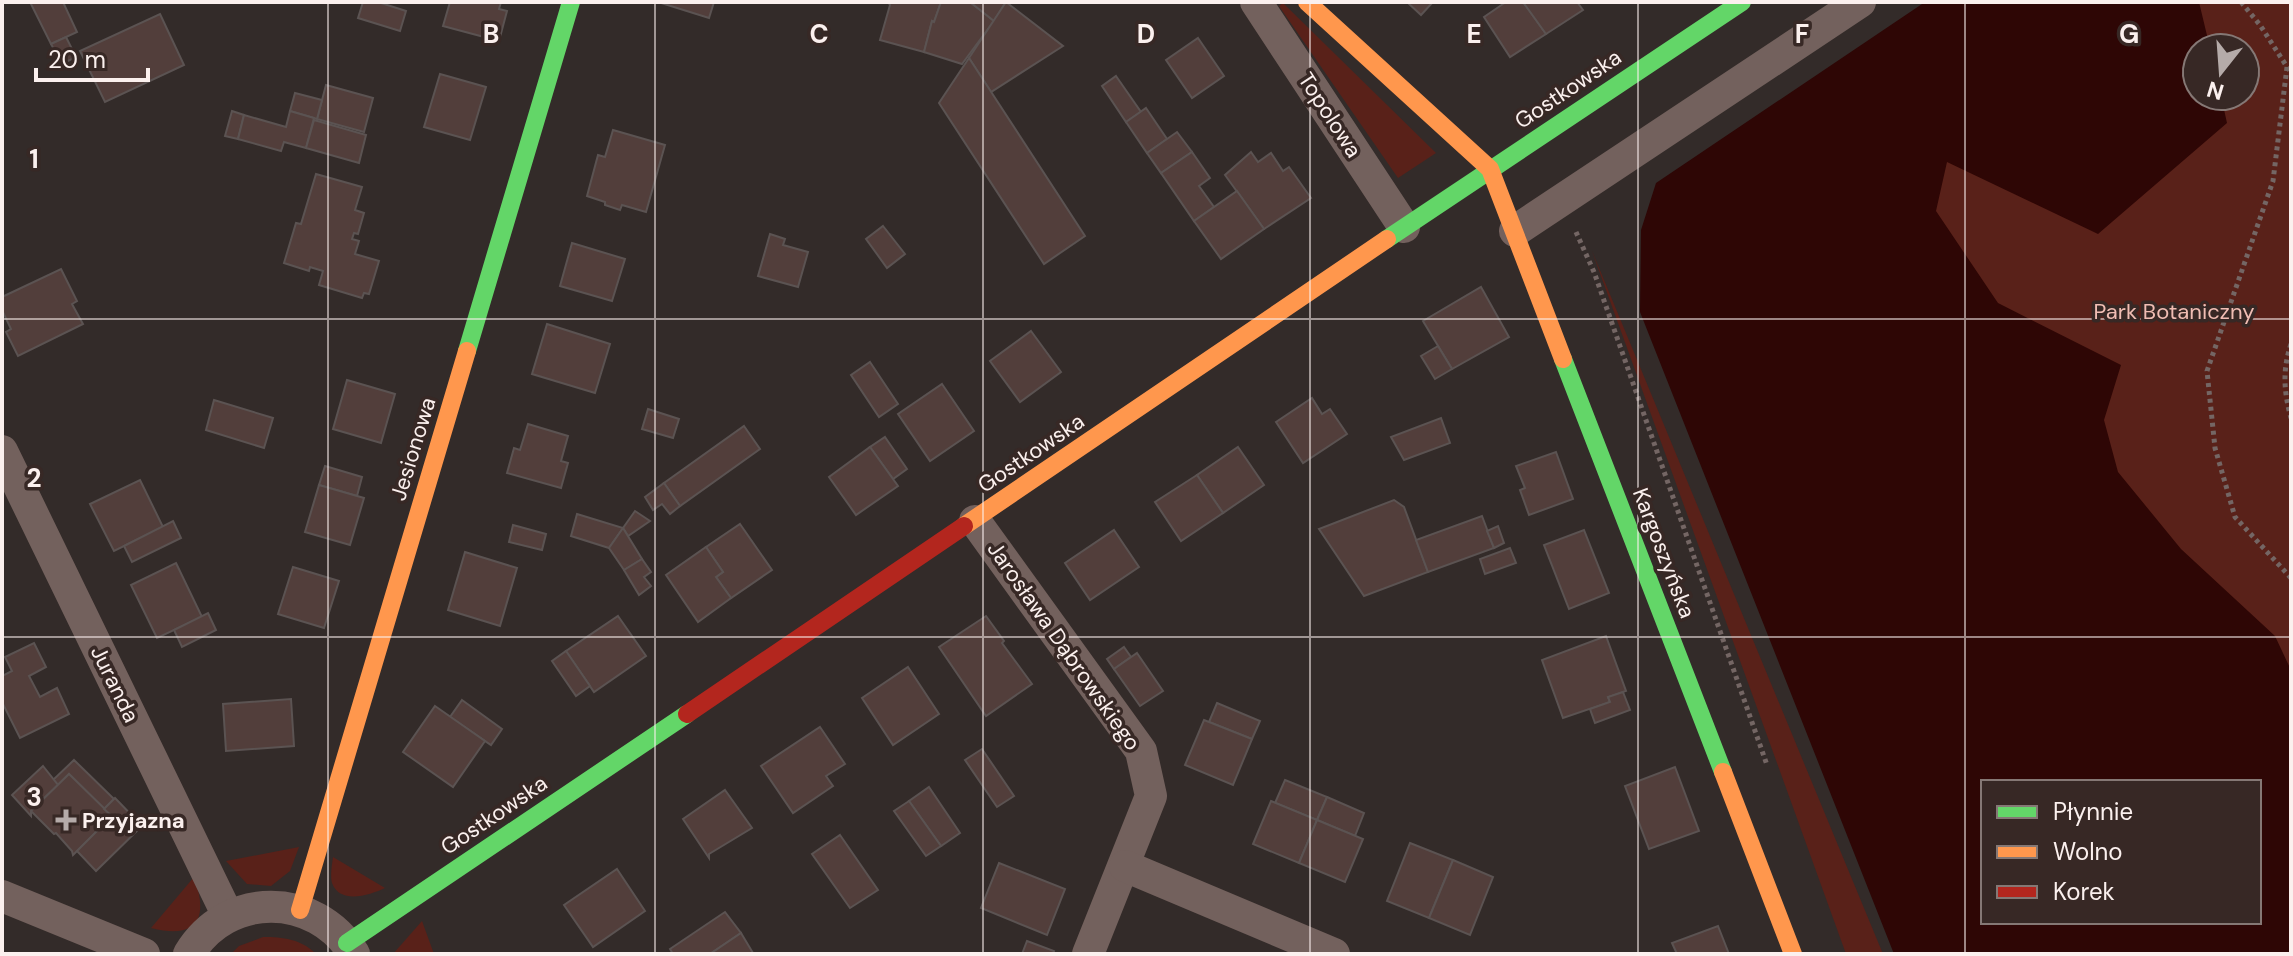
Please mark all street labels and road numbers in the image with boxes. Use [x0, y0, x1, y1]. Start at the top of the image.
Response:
street label: Gostkowska [1509, 43, 1627, 135]
street label: Topolowa [1292, 67, 1368, 163]
street label: Jesionowa [384, 394, 442, 504]
street label: Gostkowska [972, 407, 1090, 499]
street label: Kargoszyńska [1626, 484, 1702, 622]
street label: Jarosława Dąbrowskiego [981, 536, 1147, 756]
street label: Juranda [84, 641, 146, 727]
street label: Gostkowska [435, 769, 553, 861]

